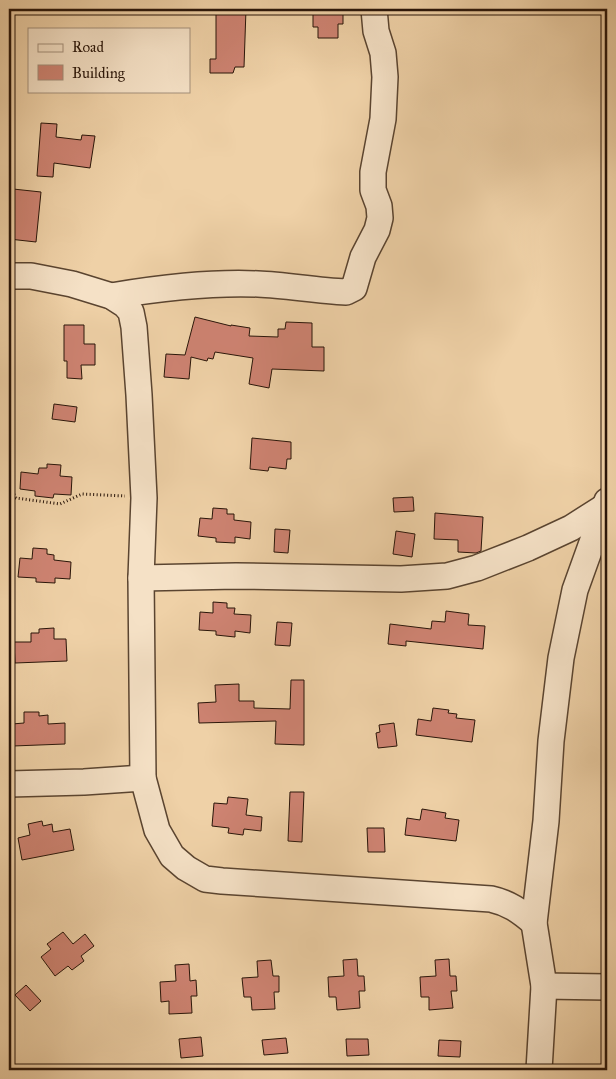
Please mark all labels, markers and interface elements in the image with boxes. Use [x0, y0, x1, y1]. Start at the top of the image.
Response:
legend [28, 28, 190, 92]
text: Road [72, 38, 104, 56]
text: Building [72, 64, 126, 82]

